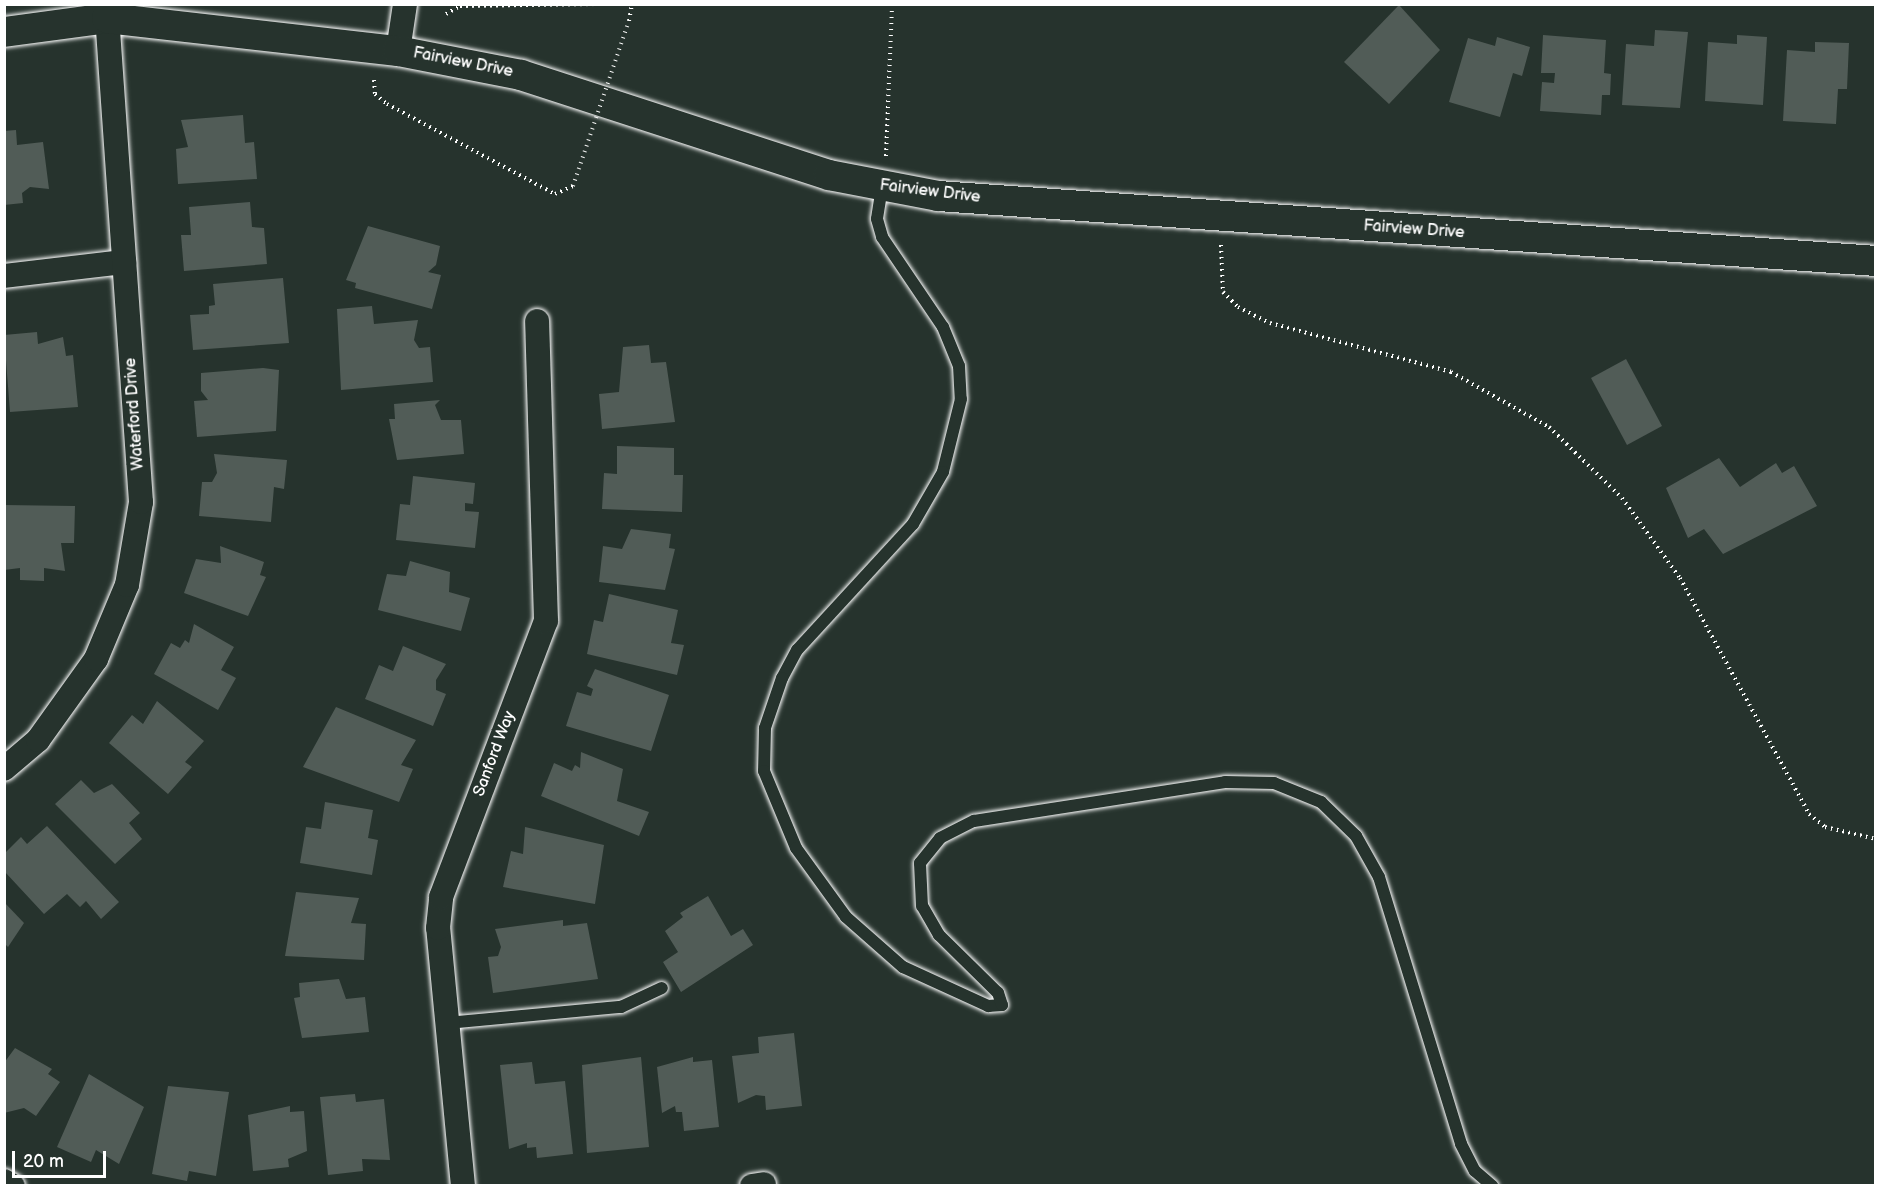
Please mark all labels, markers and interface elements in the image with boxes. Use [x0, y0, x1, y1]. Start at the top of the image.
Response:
street label: Fairview Drive [411, 44, 515, 82]
street label: Fairview Drive [879, 176, 981, 208]
street label: Fairview Drive [1363, 217, 1465, 243]
street label: Waterford Drive [122, 357, 148, 471]
street label: Sanford Way [470, 708, 520, 800]
scale bar [15, 1139, 110, 1177]
text: 20 m [23, 1151, 64, 1172]

